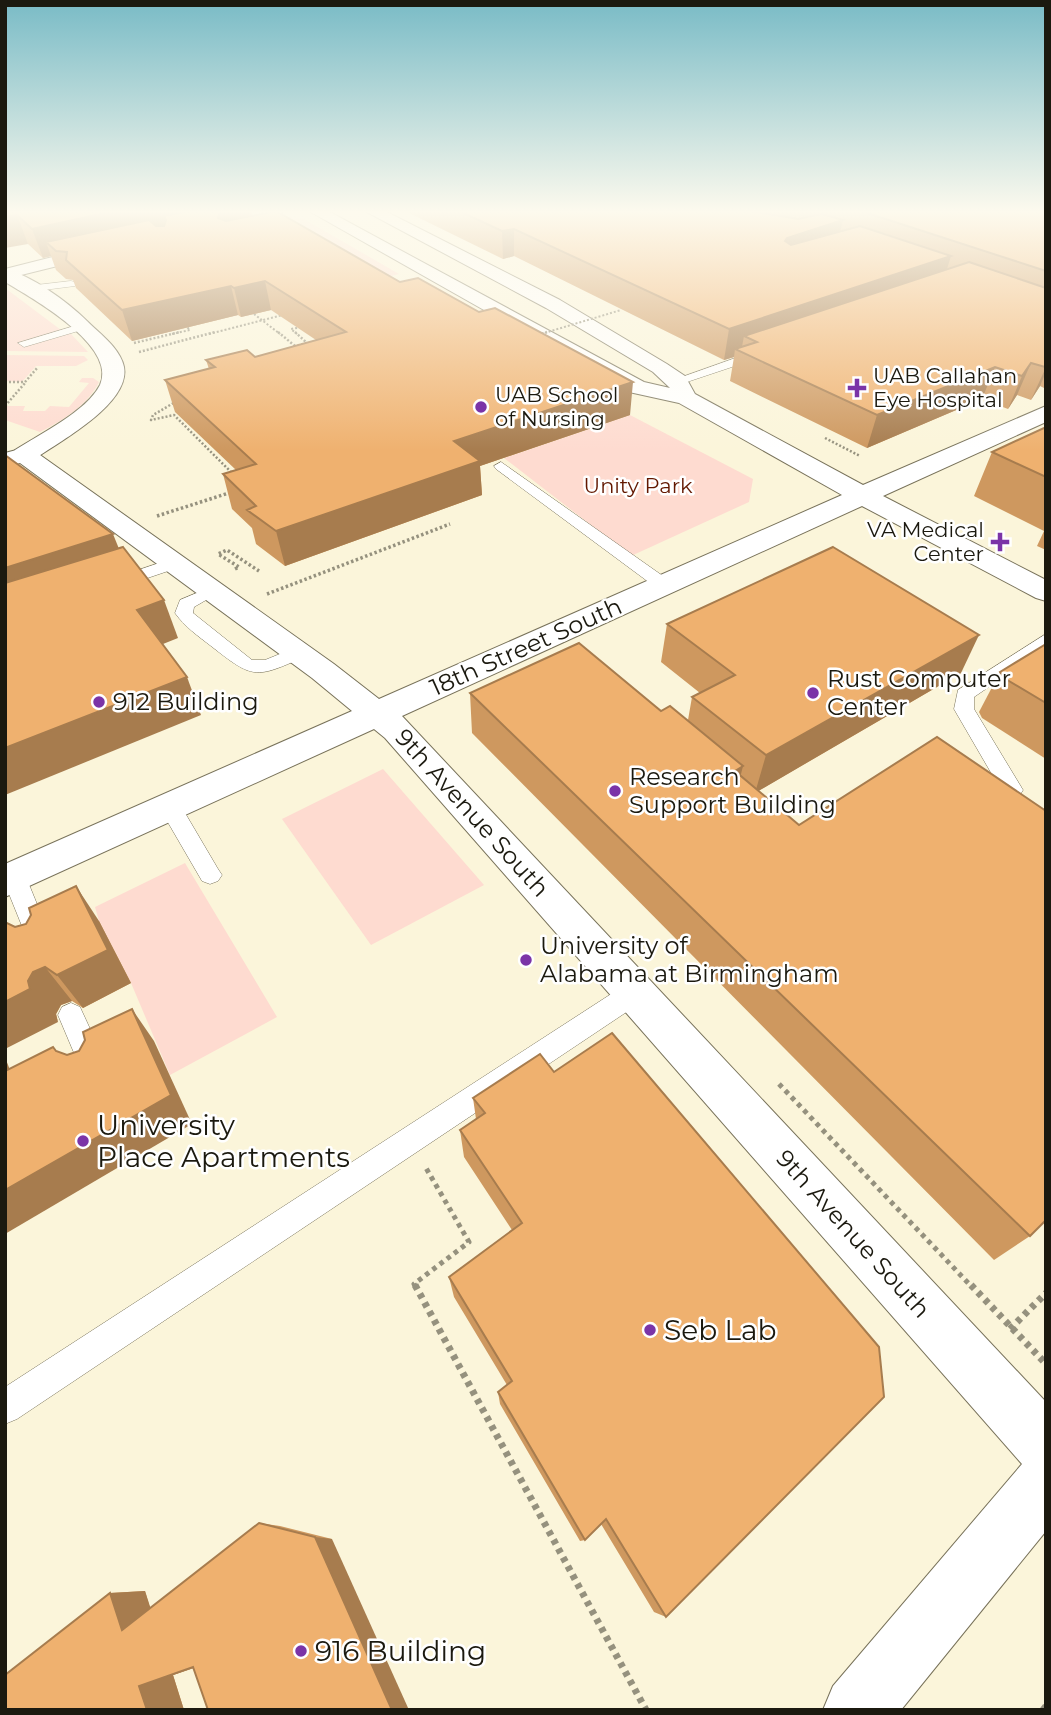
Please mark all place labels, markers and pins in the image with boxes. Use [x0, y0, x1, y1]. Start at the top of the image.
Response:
place label: UAB Callahan Eye Hospital [873, 363, 1017, 412]
marker: UAB Callahan Eye Hospital [847, 378, 867, 398]
place label: UAB School of Nursing [495, 382, 618, 431]
marker: UAB School of Nursing [473, 399, 489, 415]
place label: VA Medical Center [867, 517, 984, 566]
marker: VA Medical Center [990, 532, 1010, 552]
place label: Rust Computer Center [827, 664, 1011, 721]
marker: Rust Computer Center [805, 685, 821, 701]
place label: 912 Building [113, 687, 259, 716]
marker: 912 Building [91, 694, 107, 710]
place label: Research Support Building [629, 762, 836, 819]
marker: Research Support Building [607, 783, 623, 799]
place label: University of Alabama at Birmingham [540, 931, 839, 988]
marker: University of Alabama at Birmingham [518, 952, 534, 968]
place label: University Place Apartments [97, 1108, 350, 1174]
marker: University Place Apartments [75, 1133, 91, 1149]
place label: Seb Lab [664, 1313, 776, 1347]
marker: Seb Lab [642, 1322, 658, 1338]
place label: 916 Building [315, 1634, 486, 1668]
marker: 916 Building [293, 1643, 309, 1659]

